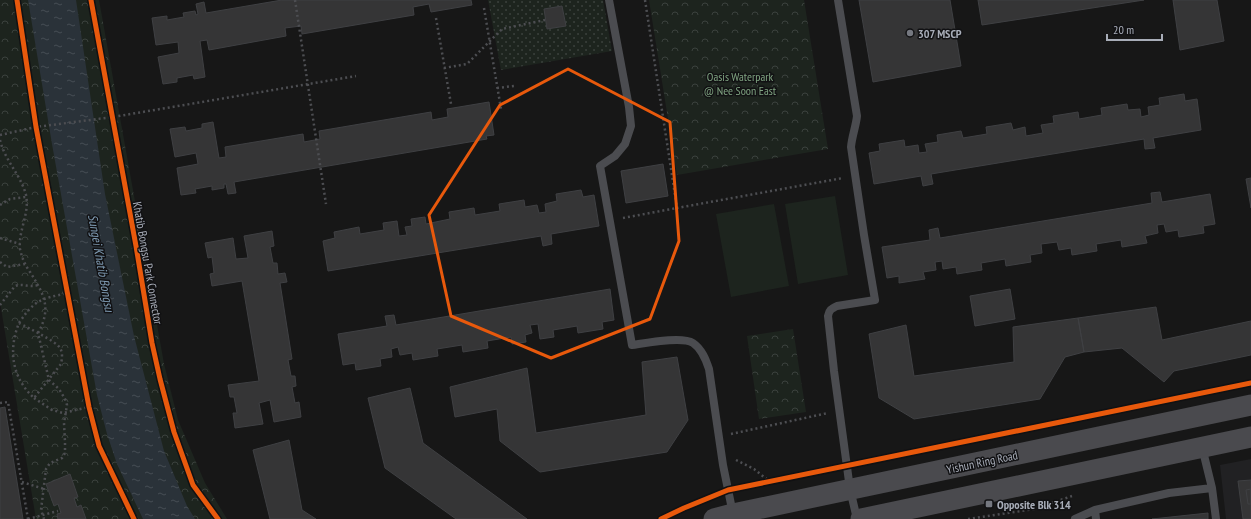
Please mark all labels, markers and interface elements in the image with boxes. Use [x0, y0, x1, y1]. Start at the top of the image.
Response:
scale bar [1107, 16, 1162, 42]
text: 20 m [1113, 22, 1134, 37]
place label: 307 MSCP [918, 26, 962, 41]
marker: 307 MSCP [905, 28, 915, 38]
park label: Oasis Waterpark @ Nee Soon East [704, 69, 777, 98]
street label: Khatib Bongsu Park Connector [130, 200, 166, 326]
water label: Sungei Khatib Bongsu [84, 213, 118, 314]
street label: Yishun Ring Road [945, 447, 1019, 477]
place label: Opposite Blk 314 [997, 497, 1071, 512]
marker: Opposite Blk 314 [984, 499, 994, 509]

